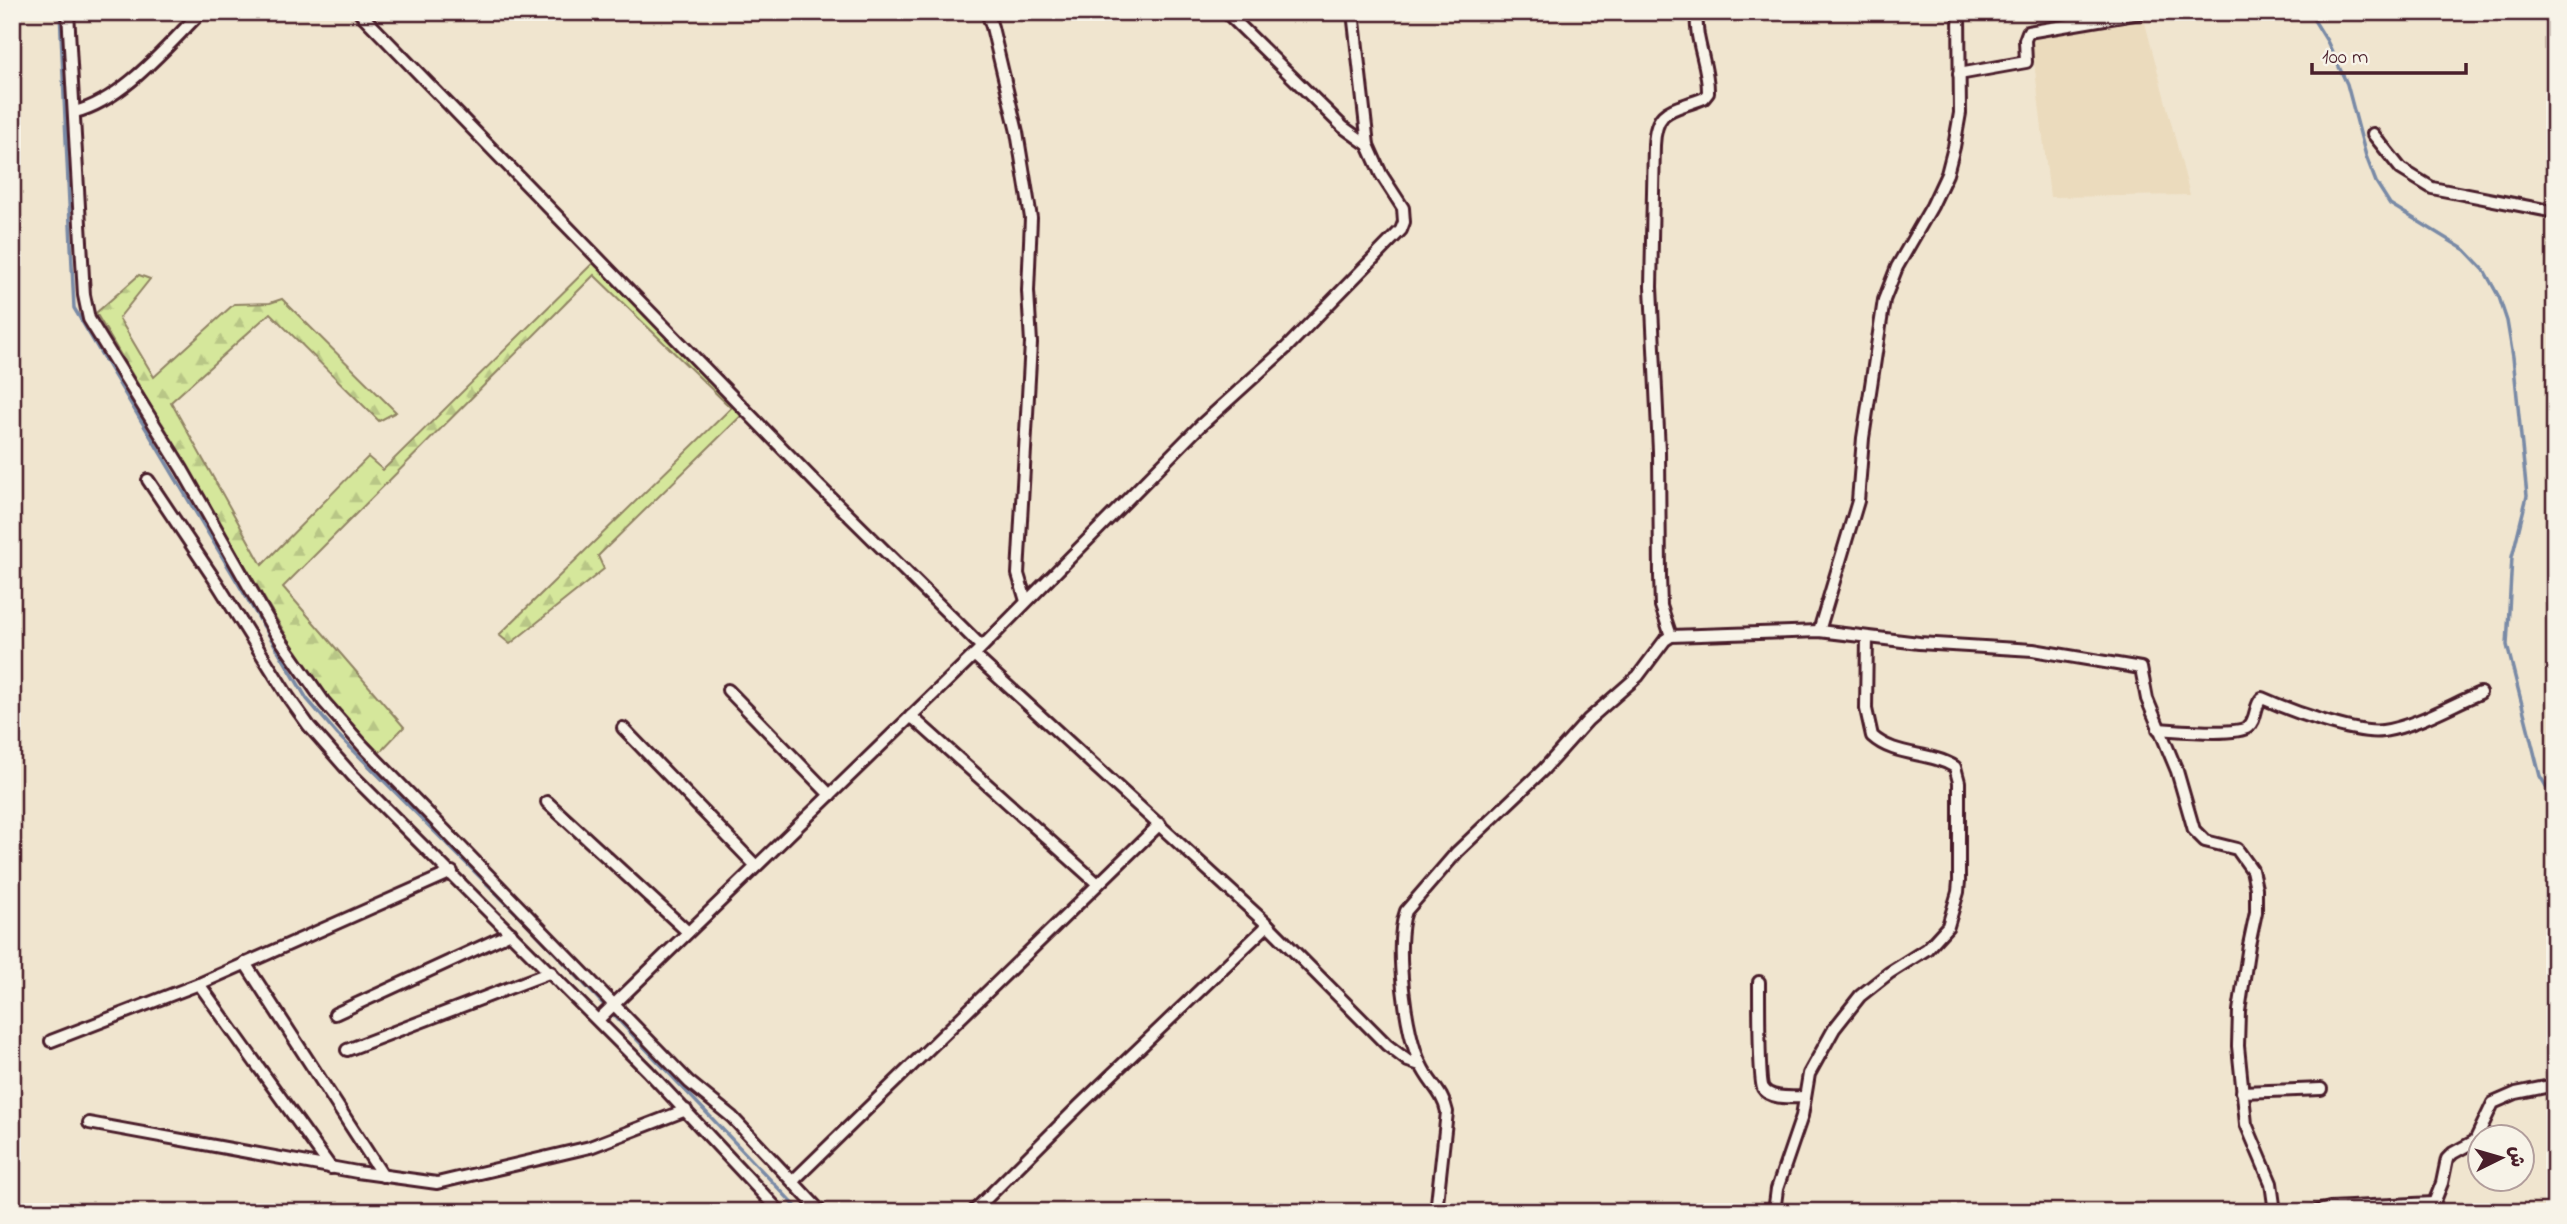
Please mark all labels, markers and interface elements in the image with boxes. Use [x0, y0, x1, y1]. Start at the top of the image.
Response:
scale bar [2312, 32, 2466, 76]
text: 100 m [2322, 43, 2368, 73]
north arrow [2466, 1122, 2536, 1192]
text: ش [2501, 1145, 2530, 1168]

